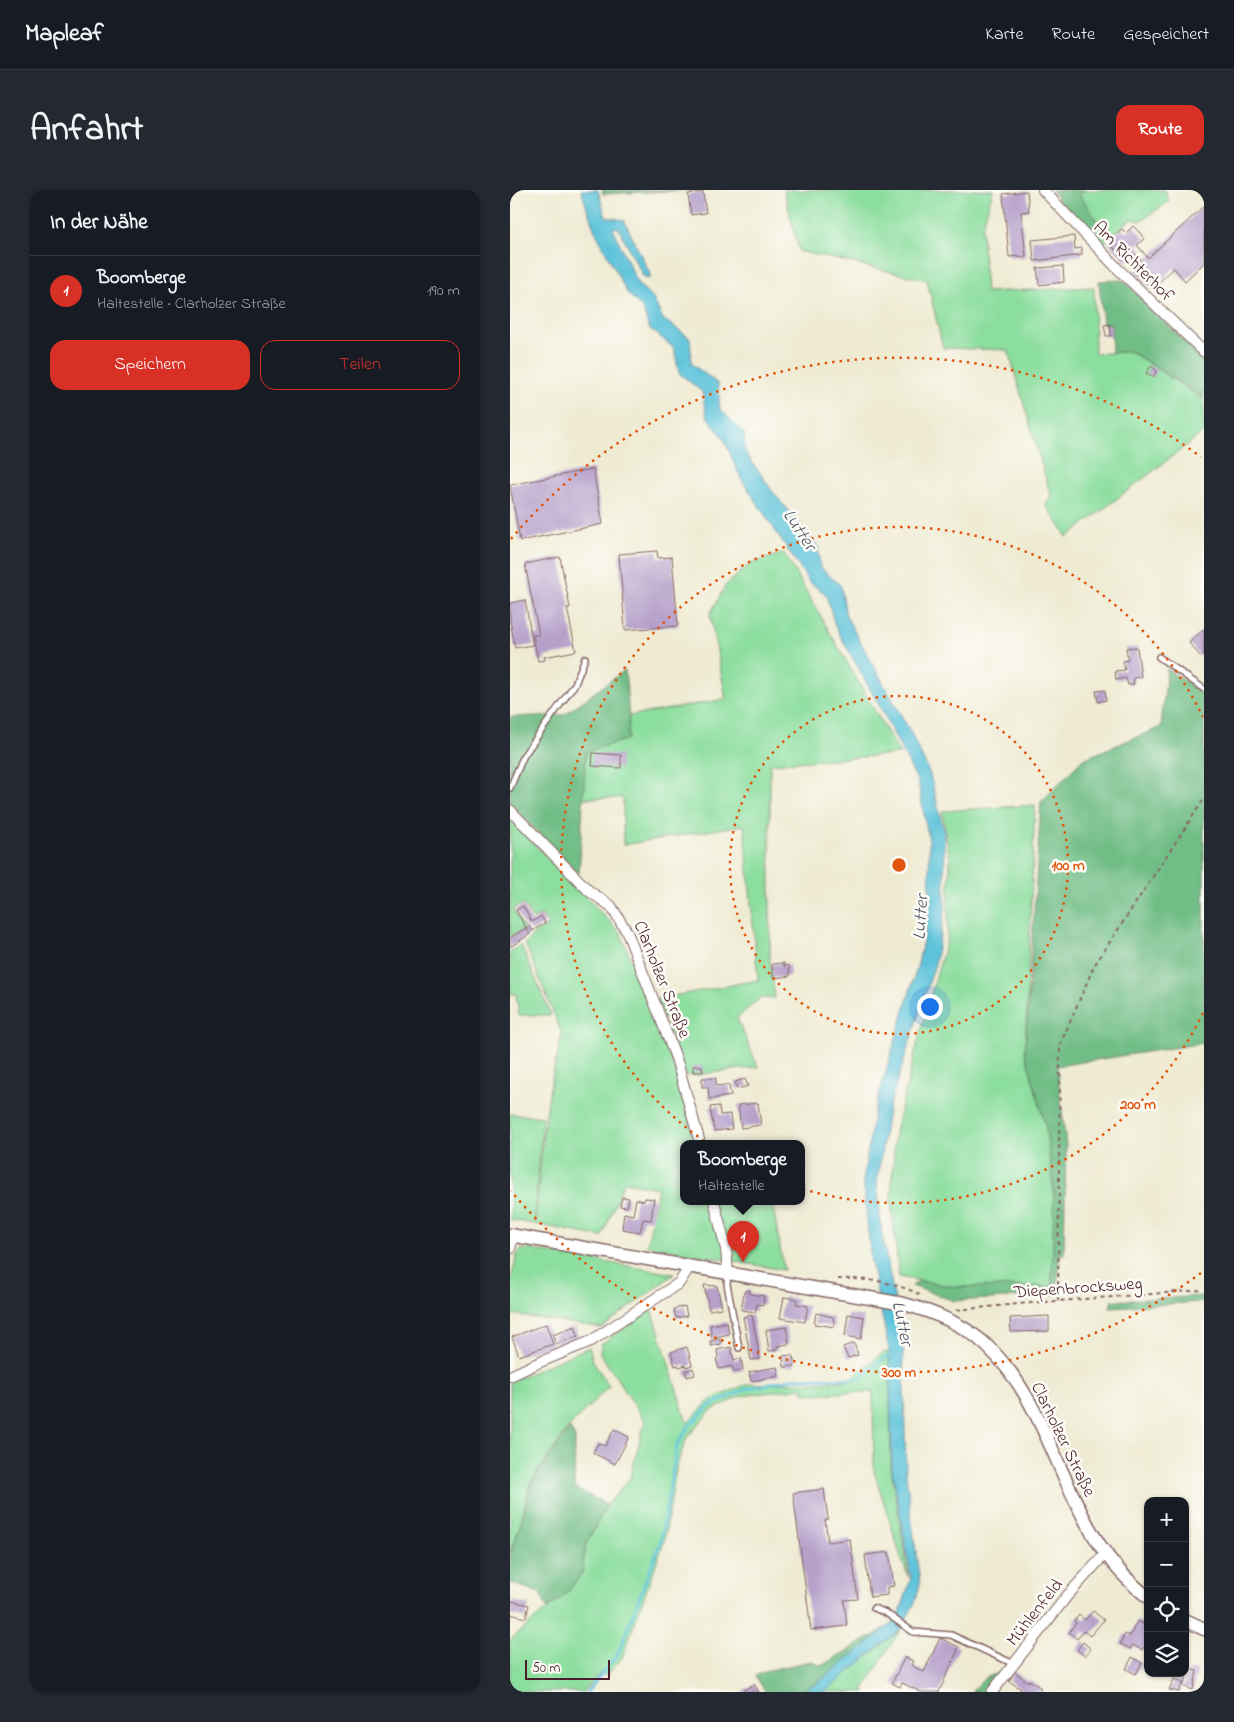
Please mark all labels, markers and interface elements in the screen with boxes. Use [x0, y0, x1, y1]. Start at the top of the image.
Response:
text: Mapleaf [25, 17, 104, 52]
text: Karte [985, 22, 1023, 48]
text: Route [1051, 22, 1095, 48]
text: Gespeichert [1123, 22, 1209, 48]
text: Anfahrt [30, 105, 143, 156]
button: Route [1116, 105, 1204, 155]
text: In der Nähe [50, 208, 148, 238]
street label: Am Richterhof [1086, 216, 1179, 309]
text: Boomberge [97, 265, 186, 292]
text: 1 [63, 279, 69, 303]
text: 190 m [427, 279, 460, 303]
text: Haltestelle · Clarholzer Straße [97, 292, 286, 316]
button: Speichern [50, 340, 250, 390]
button: Teilen [260, 340, 460, 390]
water label: Lutter [775, 504, 824, 558]
text: 100 m [1051, 855, 1085, 877]
centre of rings [890, 856, 908, 874]
water label: Lutter [906, 892, 937, 941]
street label: Clarholzer Straße [626, 917, 697, 1043]
your location [917, 994, 943, 1020]
text: 200 m [1119, 1094, 1156, 1116]
popup [680, 1140, 805, 1205]
text: Boomberge [698, 1147, 787, 1174]
text: Haltestelle [698, 1174, 765, 1198]
pin: 1 [727, 1221, 759, 1262]
street label: Diepenbrocksweg [1012, 1272, 1143, 1308]
water label: Lutter [884, 1299, 920, 1350]
text: 300 m [881, 1362, 917, 1384]
street label: Clarholzer Straße [1023, 1378, 1102, 1502]
map controls [1144, 1497, 1189, 1677]
button: + [1144, 1497, 1189, 1542]
button: − [1144, 1542, 1189, 1587]
street label: Mühlenfeld [1001, 1574, 1070, 1652]
button: locate [1144, 1587, 1189, 1632]
button: layers [1144, 1632, 1189, 1677]
scale bar [525, 1657, 610, 1680]
text: 50 m [532, 1658, 560, 1679]

